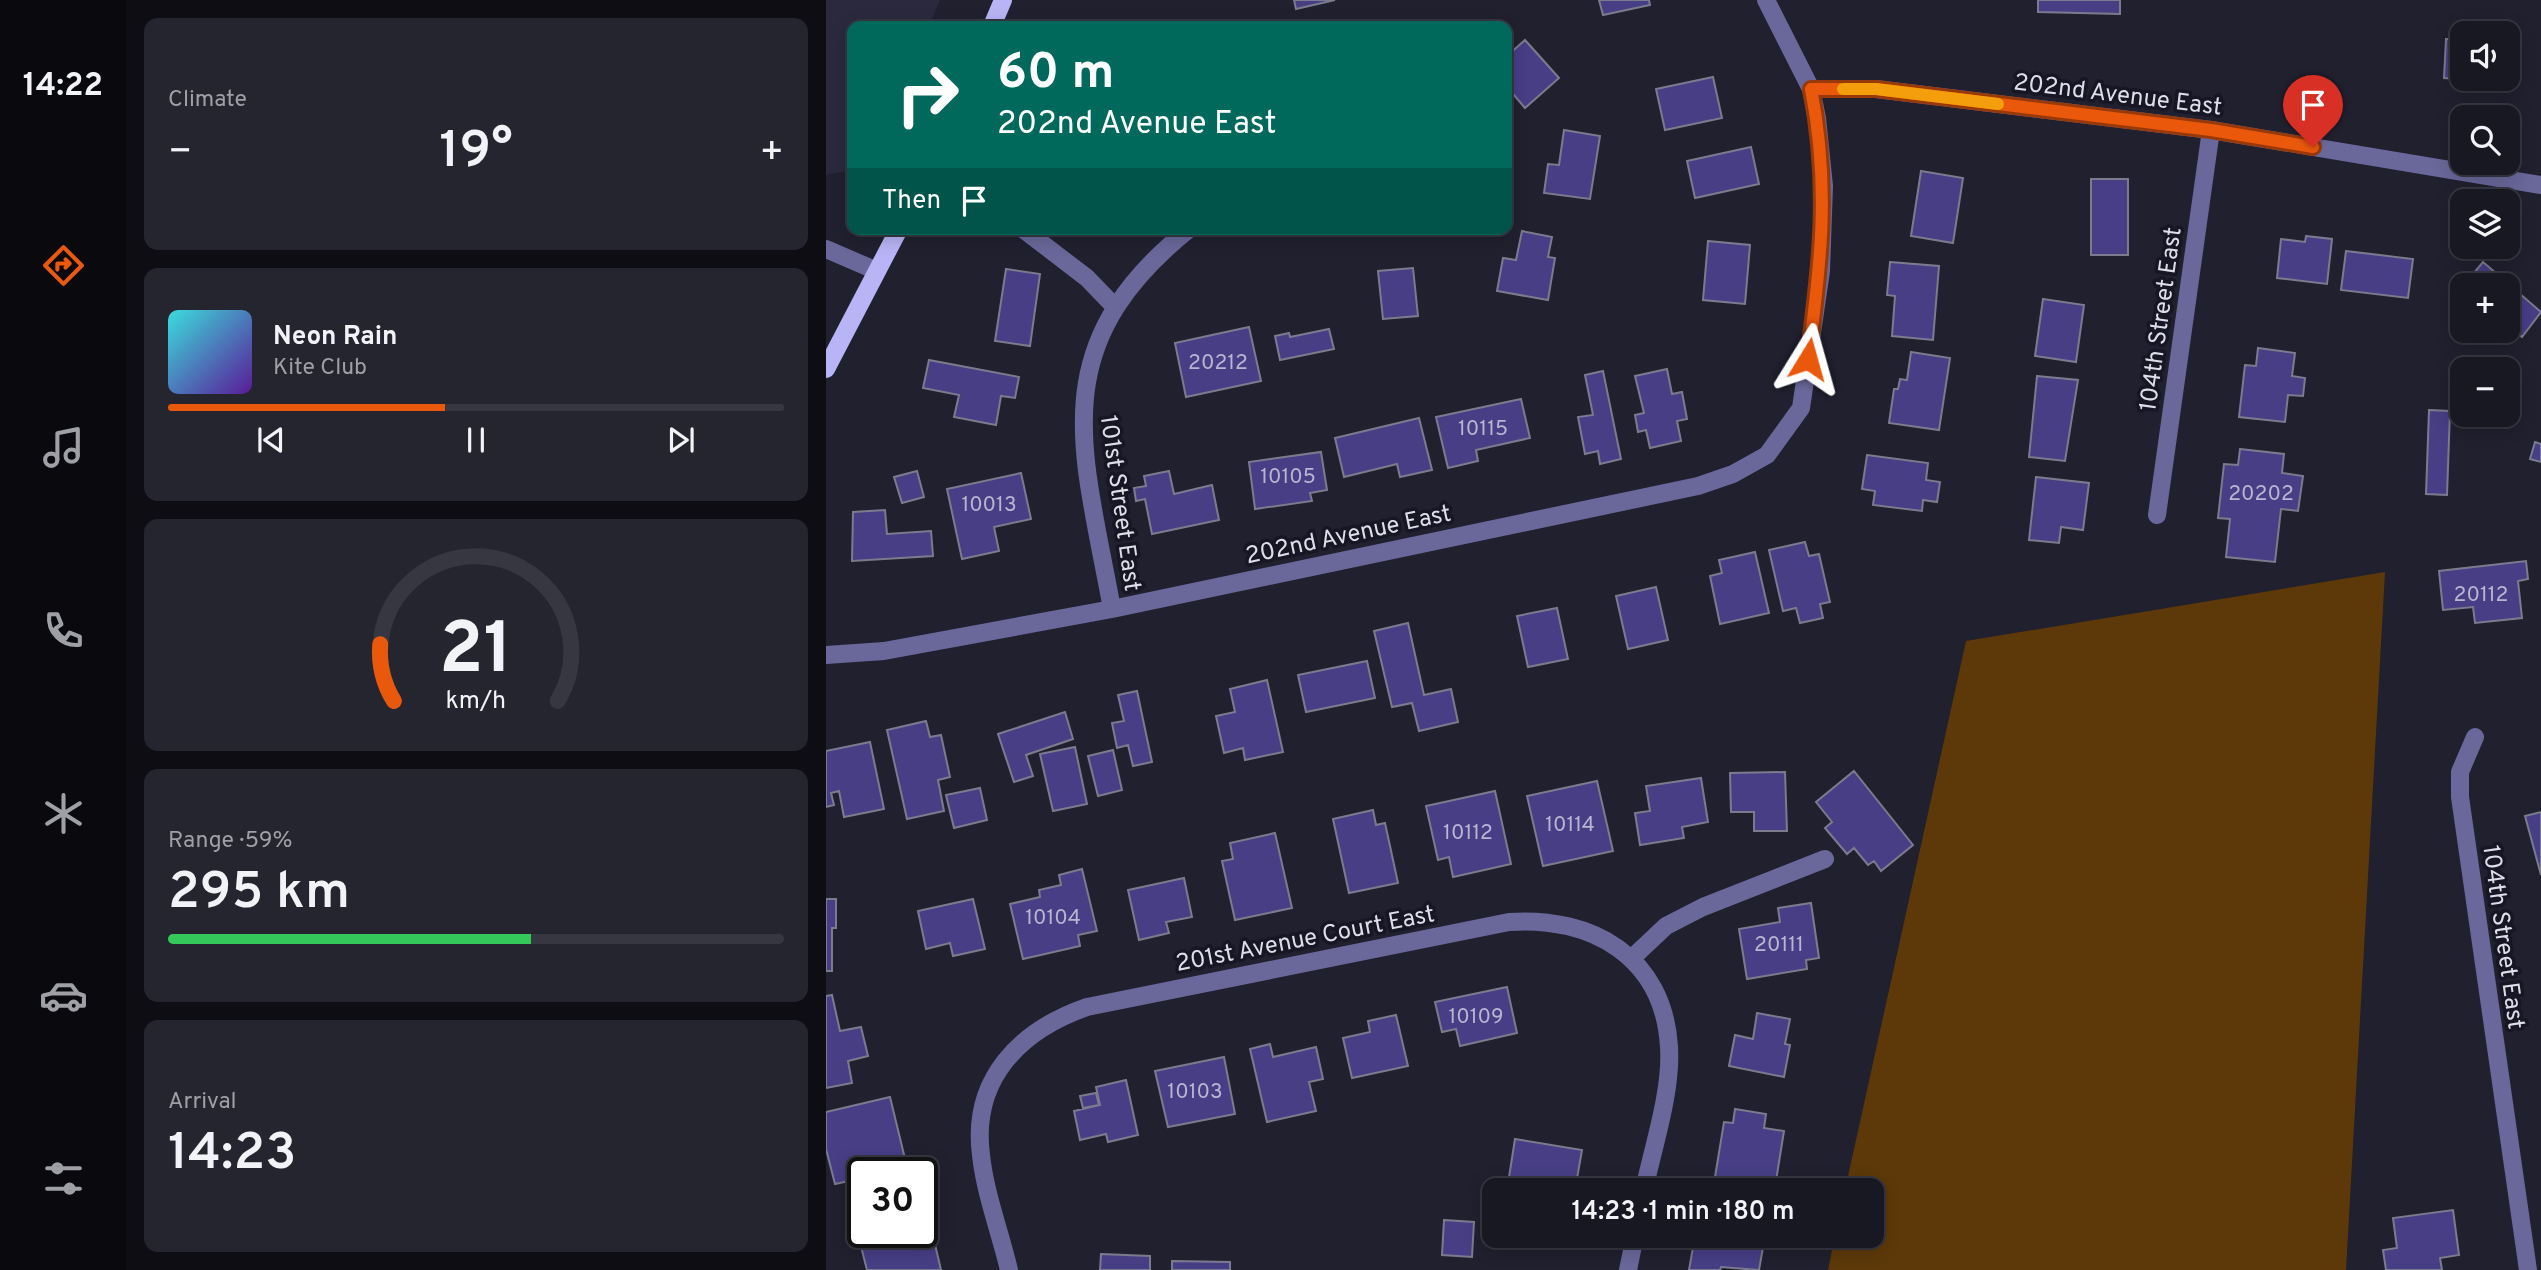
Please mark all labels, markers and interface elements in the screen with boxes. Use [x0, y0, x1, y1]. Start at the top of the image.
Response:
map controls [2450, 21, 2520, 427]
button: sound [2450, 21, 2520, 91]
text: 60 m [997, 44, 1115, 106]
icon: right [882, 49, 973, 140]
text: 14:22 [23, 67, 103, 107]
street label: 202nd Avenue East [2012, 68, 2224, 124]
pin [2283, 75, 2343, 147]
text: Climate [168, 86, 247, 115]
icon: arrive [2294, 86, 2332, 124]
text: 202nd Avenue East [997, 105, 1277, 145]
button: search [2450, 105, 2520, 175]
text: 19° [439, 120, 513, 186]
text: − [168, 129, 193, 178]
text: + [759, 129, 784, 178]
icon: arrive [955, 182, 993, 220]
text: Then [882, 185, 941, 218]
button: layers [2450, 189, 2520, 259]
street label: 104th Street East [2134, 225, 2190, 413]
icon: directions [39, 241, 88, 290]
button: + [2450, 273, 2520, 343]
text: Neon Rain [273, 321, 398, 354]
position arrow [1771, 322, 1845, 396]
house number: 20212 [1188, 350, 1248, 377]
text: Kite Club [273, 354, 367, 383]
button: − [2450, 357, 2520, 427]
street label: 101st Street East [1092, 413, 1146, 593]
house number: 10115 [1458, 416, 1508, 443]
icon: previous [252, 421, 290, 459]
icon: pause [457, 421, 495, 459]
icon: next [662, 421, 700, 459]
icon: music [39, 423, 88, 472]
house number: 10105 [1260, 464, 1316, 491]
house number: 20202 [2228, 481, 2294, 508]
house number: 10013 [961, 492, 1017, 519]
street label: 202nd Avenue East [1243, 499, 1454, 572]
house number: 20112 [2454, 582, 2508, 609]
icon: phone [39, 606, 88, 655]
text: 21 [439, 607, 513, 699]
text: km/h [446, 686, 506, 718]
icon: climate [39, 789, 88, 838]
house number: 10114 [1545, 812, 1595, 839]
house number: 10112 [1443, 820, 1493, 847]
text: Range · 59% [168, 827, 293, 856]
street label: 104th Street East [2474, 843, 2530, 1031]
text: 295 km [168, 861, 350, 927]
street label: 201st Avenue Court East [1173, 900, 1437, 980]
house number: 10104 [1025, 905, 1081, 932]
house number: 20111 [1754, 932, 1804, 959]
icon: car [39, 971, 88, 1020]
house number: 10109 [1448, 1004, 1504, 1031]
house number: 10103 [1167, 1079, 1223, 1106]
text: Arrival [168, 1088, 237, 1117]
text: 14:23 [168, 1122, 296, 1188]
icon: filters [39, 1154, 88, 1203]
speed limit sign: 30 [847, 1157, 938, 1248]
text: 14:23 · 1 min · 180 m [1572, 1196, 1794, 1229]

